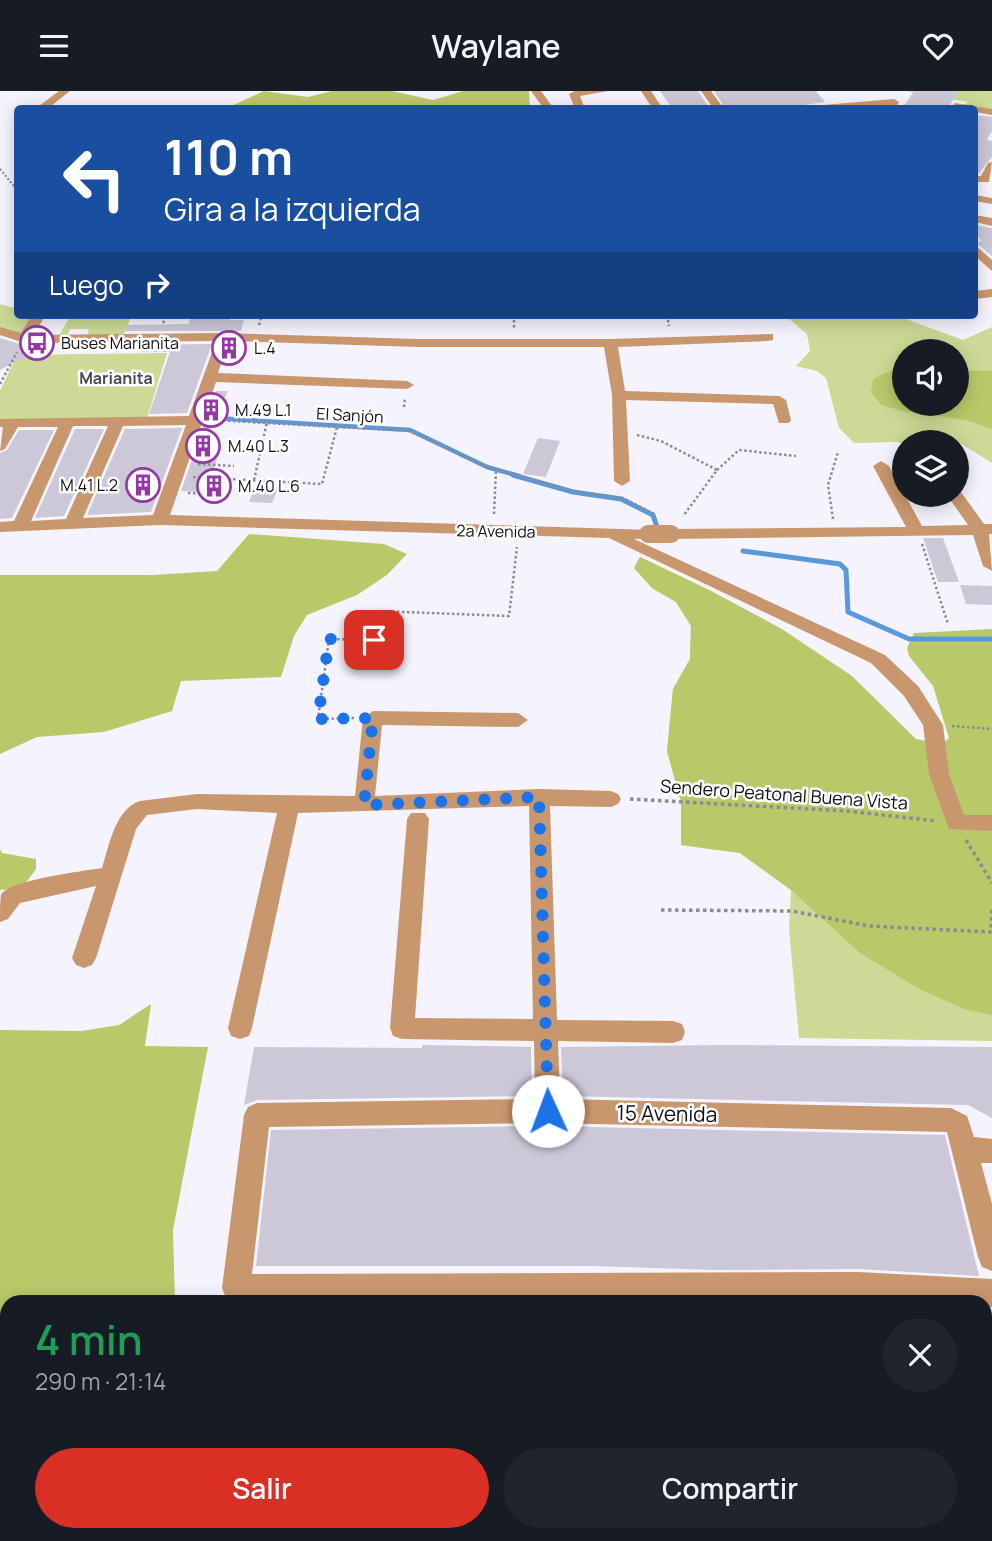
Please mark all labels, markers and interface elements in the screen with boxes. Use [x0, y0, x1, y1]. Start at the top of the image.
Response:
text: Waylane [431, 24, 561, 68]
icon: menu [35, 27, 73, 65]
icon: heart [919, 27, 957, 65]
text: 110 m [164, 123, 293, 190]
icon: left [49, 133, 140, 224]
text: Gira a la izquierda [164, 187, 420, 231]
icon: right [138, 266, 176, 304]
text: Luego [49, 267, 124, 303]
bus stop icon: Buses Marianita [18, 324, 56, 362]
building icon: L.4 [210, 329, 248, 367]
place label: Buses Marianita [61, 332, 179, 354]
place label: L.4 [254, 337, 276, 359]
map controls [892, 339, 969, 507]
button: sound [892, 339, 969, 416]
district label: Marianita [79, 367, 153, 389]
building icon: M.49 L.1 [192, 391, 230, 429]
place label: M.49 L.1 [235, 399, 291, 421]
street label: El Sanjón [316, 402, 384, 428]
building icon: M.40 L.3 [184, 427, 222, 465]
button: layers [892, 430, 969, 507]
place label: M.40 L.3 [228, 435, 289, 457]
building icon: M.41 L.2 [124, 466, 162, 504]
building icon: M.40 L.6 [195, 467, 233, 505]
place label: M.41 L.2 [60, 474, 118, 496]
place label: M.40 L.6 [238, 475, 300, 497]
street label: 2a Avenida [456, 519, 536, 543]
pin [344, 610, 404, 670]
icon: arrive [355, 621, 393, 659]
street label: Sendero Peatonal Buena Vista [659, 773, 909, 815]
position arrow [511, 1074, 585, 1148]
street label: 15 Avenida [616, 1098, 718, 1128]
text: 4 min [35, 1310, 143, 1368]
button: close [883, 1318, 957, 1392]
text: 290 m · 21:14 [35, 1365, 166, 1397]
button: Salir [35, 1448, 489, 1528]
button: Compartir [503, 1448, 957, 1528]

